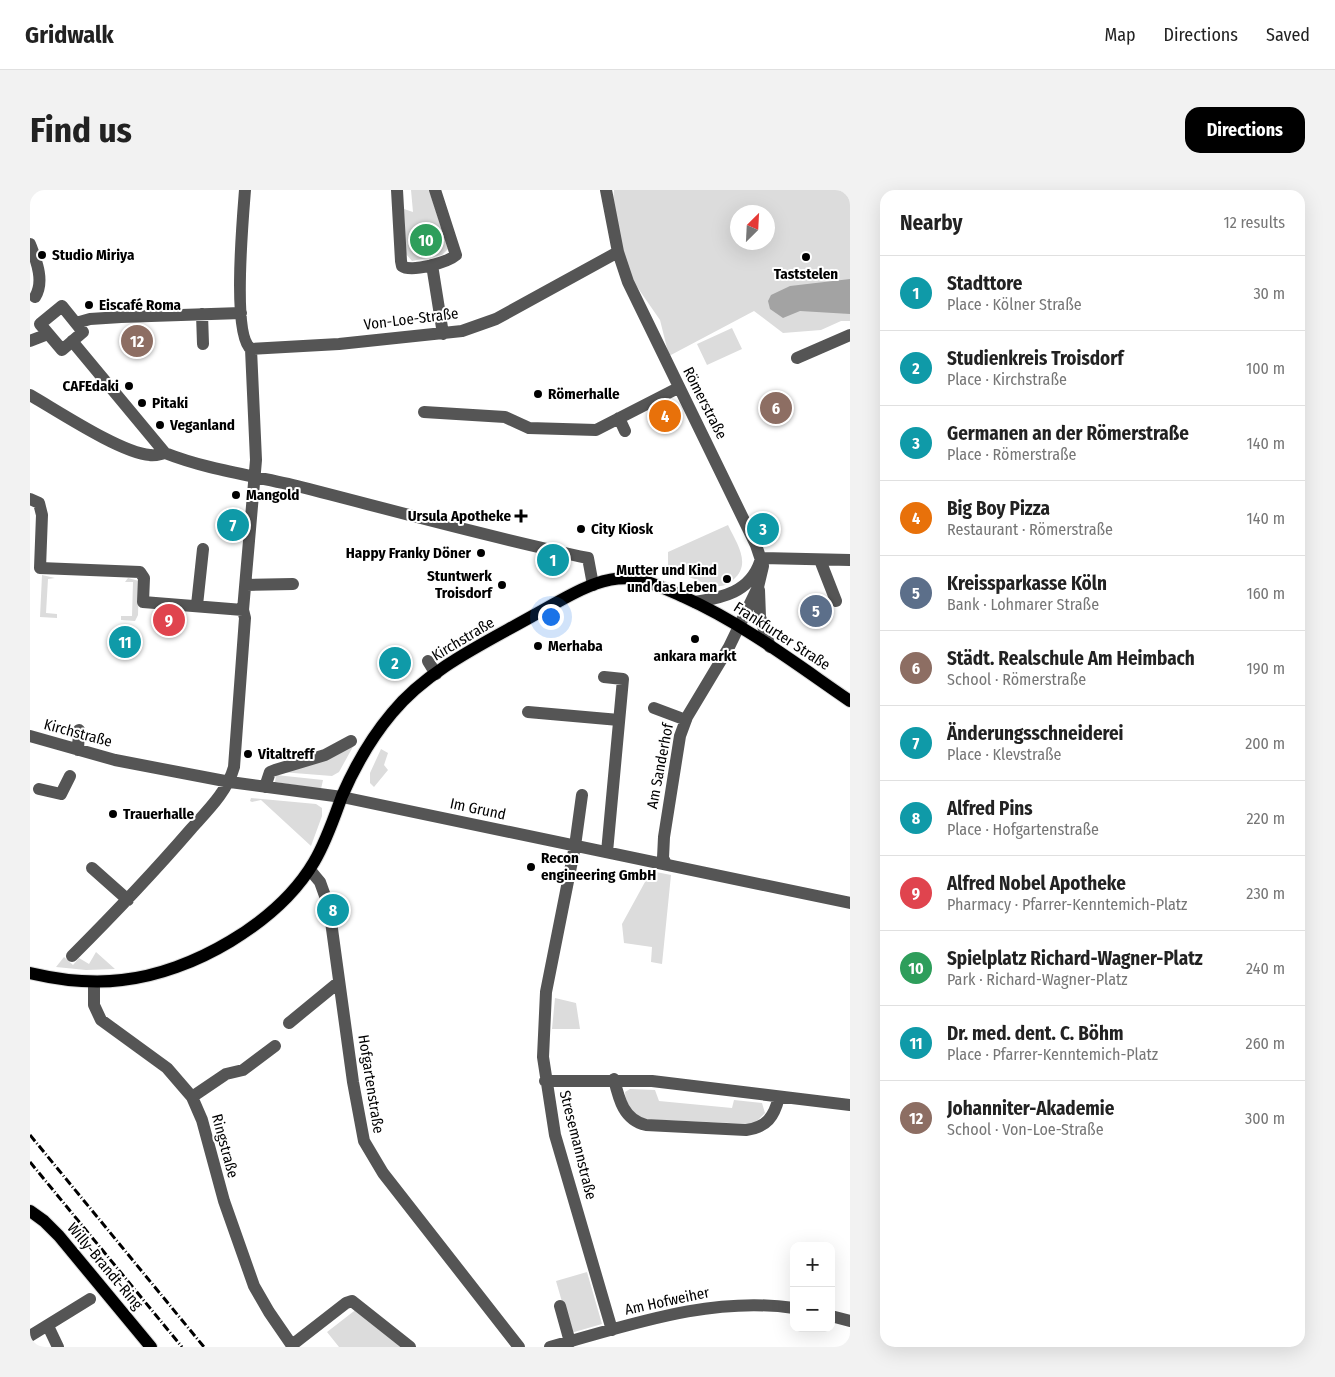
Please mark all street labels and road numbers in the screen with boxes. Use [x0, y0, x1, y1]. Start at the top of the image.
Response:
street label: Von-Loe-Straße [363, 304, 459, 334]
street label: Römerstraße [679, 364, 731, 442]
street label: Frankfurter Straße [730, 598, 834, 674]
street label: Kirchstraße [428, 613, 498, 665]
street label: Kirchstraße [42, 715, 114, 751]
street label: Am Sanderhof [643, 720, 677, 810]
street label: Im Grund [448, 794, 508, 824]
street label: Hofgartenstraße [354, 1033, 388, 1135]
street label: Stresemannstraße [556, 1089, 600, 1201]
street label: Ringstraße [208, 1112, 242, 1180]
street label: Willy-Brandt-Ring [63, 1219, 147, 1313]
street label: Am Hofweiher [623, 1283, 712, 1319]

